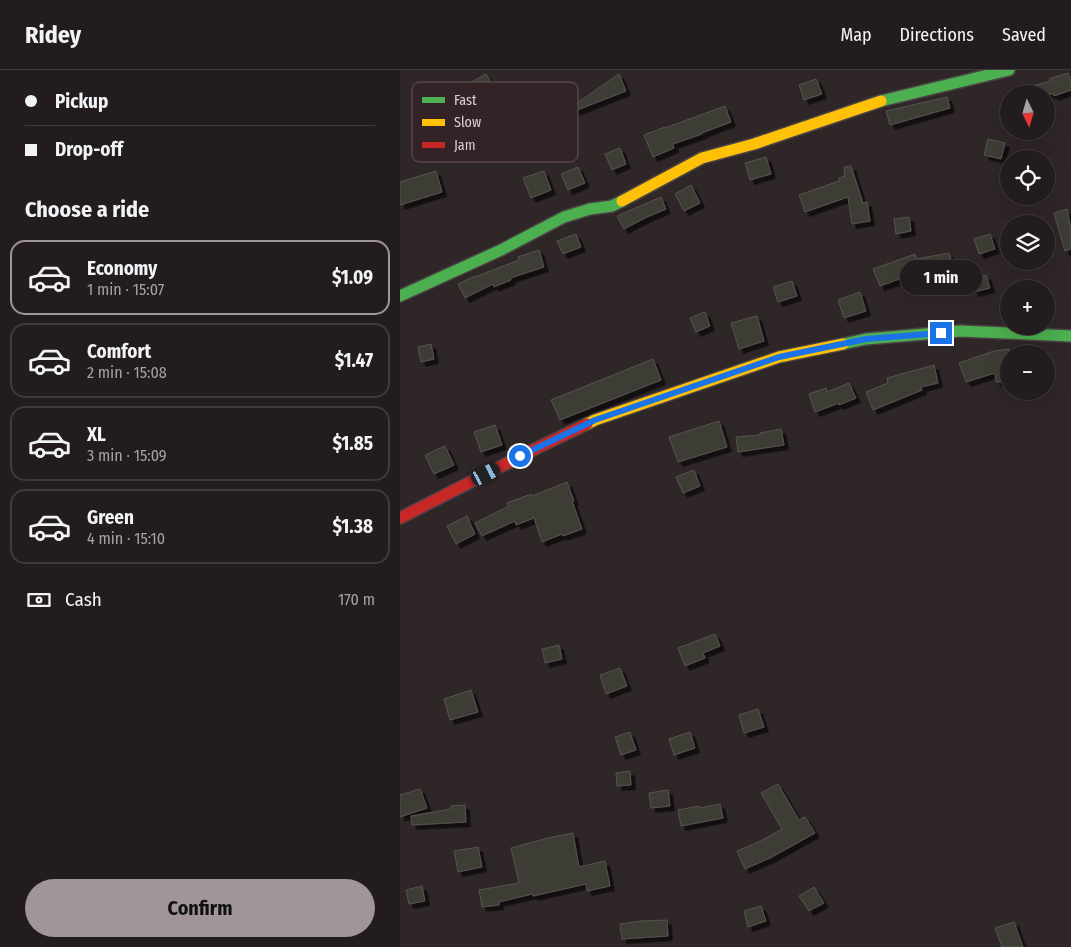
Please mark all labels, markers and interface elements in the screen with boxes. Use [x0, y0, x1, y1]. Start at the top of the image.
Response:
text: Ridey [25, 21, 81, 49]
text: Map [840, 24, 872, 46]
text: Directions [900, 24, 974, 46]
text: Saved [1002, 24, 1046, 46]
legend [412, 82, 578, 162]
north arrow [1000, 85, 1055, 140]
map controls [1000, 85, 1055, 400]
text: Pickup [55, 90, 108, 113]
text: Fast [454, 92, 477, 109]
text: Slow [454, 114, 481, 131]
text: Jam [454, 137, 475, 154]
text: Drop-off [55, 138, 123, 161]
button: locate [1000, 150, 1055, 205]
text: Choose a ride [25, 196, 149, 223]
button: layers [1000, 215, 1055, 270]
icon: car [27, 255, 72, 300]
text: Economy [87, 257, 157, 280]
callout: 1 min [900, 260, 982, 296]
text: $1.09 [332, 266, 373, 289]
text: 1 min [924, 268, 958, 287]
text: 1 min · 15:07 [87, 280, 164, 299]
button: + [1000, 280, 1055, 335]
route end [930, 322, 952, 344]
icon: car [27, 338, 72, 383]
text: Comfort [87, 340, 151, 363]
button: − [1000, 345, 1055, 400]
text: $1.47 [335, 349, 373, 372]
text: 2 min · 15:08 [87, 363, 167, 382]
icon: car [27, 421, 72, 466]
text: XL [87, 423, 106, 446]
text: $1.85 [332, 432, 373, 455]
route start [509, 445, 531, 467]
text: 3 min · 15:09 [87, 446, 167, 465]
car [469, 461, 502, 487]
icon: car [27, 504, 72, 549]
text: Green [87, 506, 134, 529]
text: $1.38 [333, 515, 373, 538]
text: 4 min · 15:10 [87, 529, 165, 548]
icon: cash [25, 586, 53, 614]
text: Cash [65, 588, 102, 611]
text: 170 m [338, 590, 375, 609]
button: Confirm [25, 879, 375, 937]

